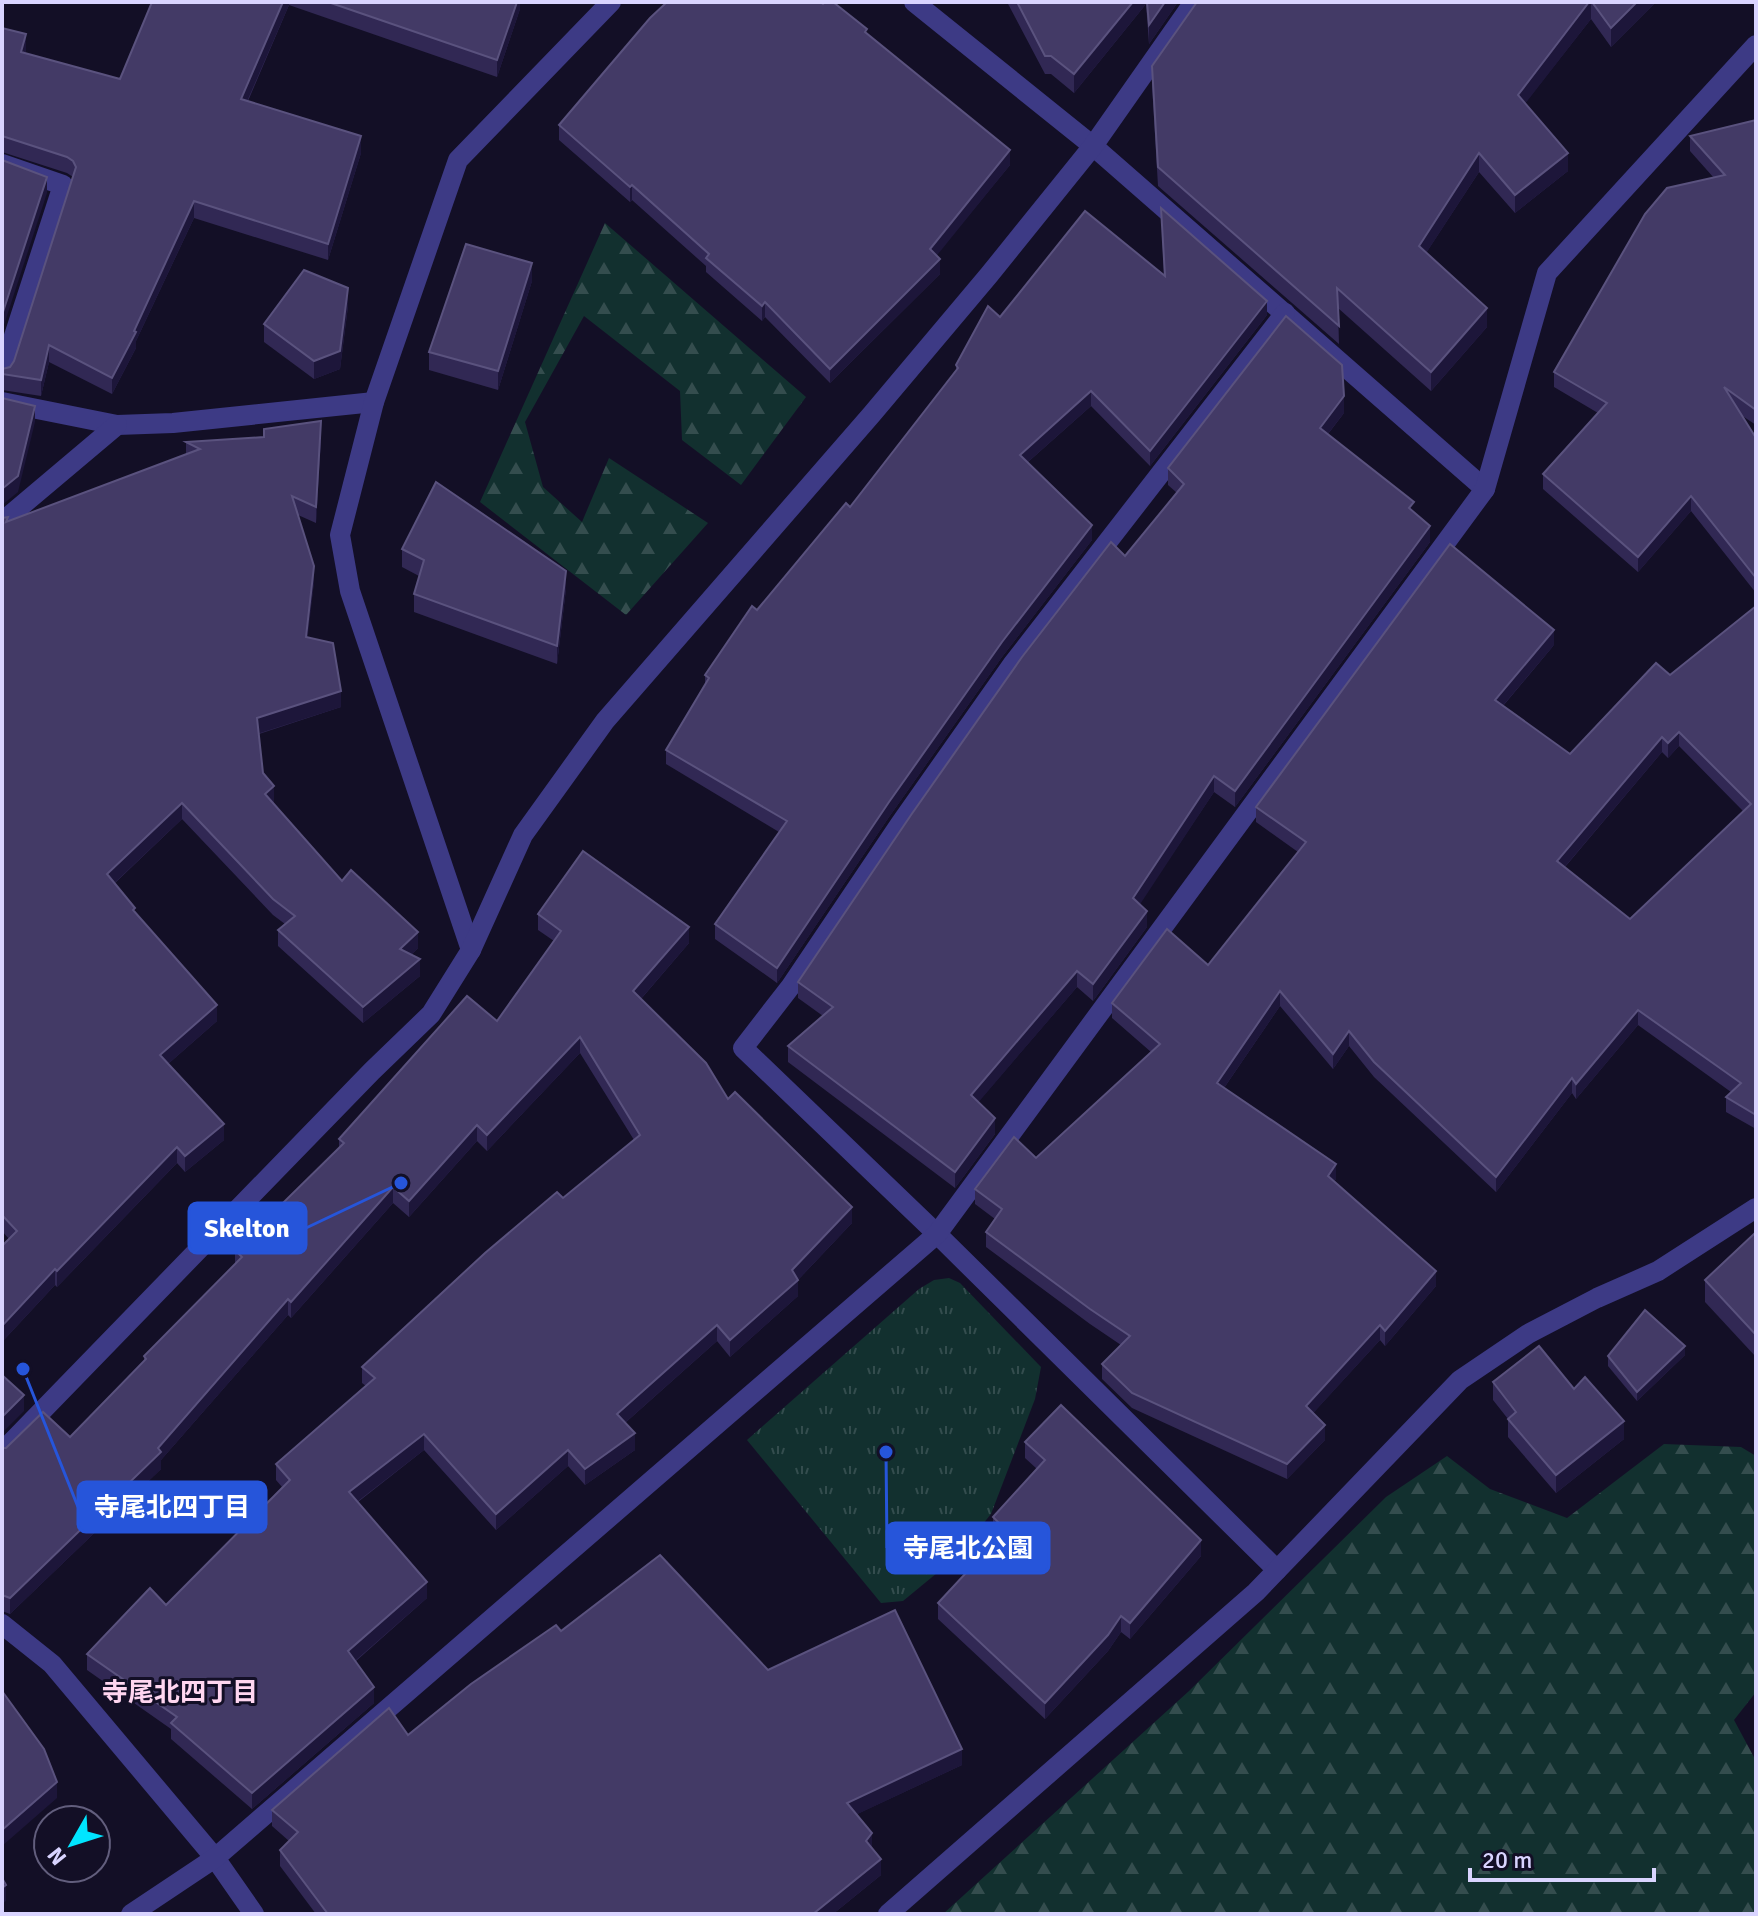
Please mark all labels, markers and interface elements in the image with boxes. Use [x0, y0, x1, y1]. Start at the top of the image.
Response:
callout: Skelton [189, 1203, 306, 1253]
text: Skelton [204, 1213, 290, 1245]
callout: 寺尾北四丁目 [78, 1482, 266, 1532]
text: 寺尾北四丁目 [94, 1492, 250, 1524]
callout: 寺尾北公園 [887, 1523, 1049, 1573]
text: 寺尾北公園 [903, 1533, 1033, 1565]
district label: 寺尾北四丁目 [102, 1677, 258, 1709]
north arrow [32, 1804, 112, 1884]
scale bar [1470, 1832, 1654, 1882]
text: N [42, 1842, 72, 1871]
text: 20 m [1482, 1845, 1532, 1875]

